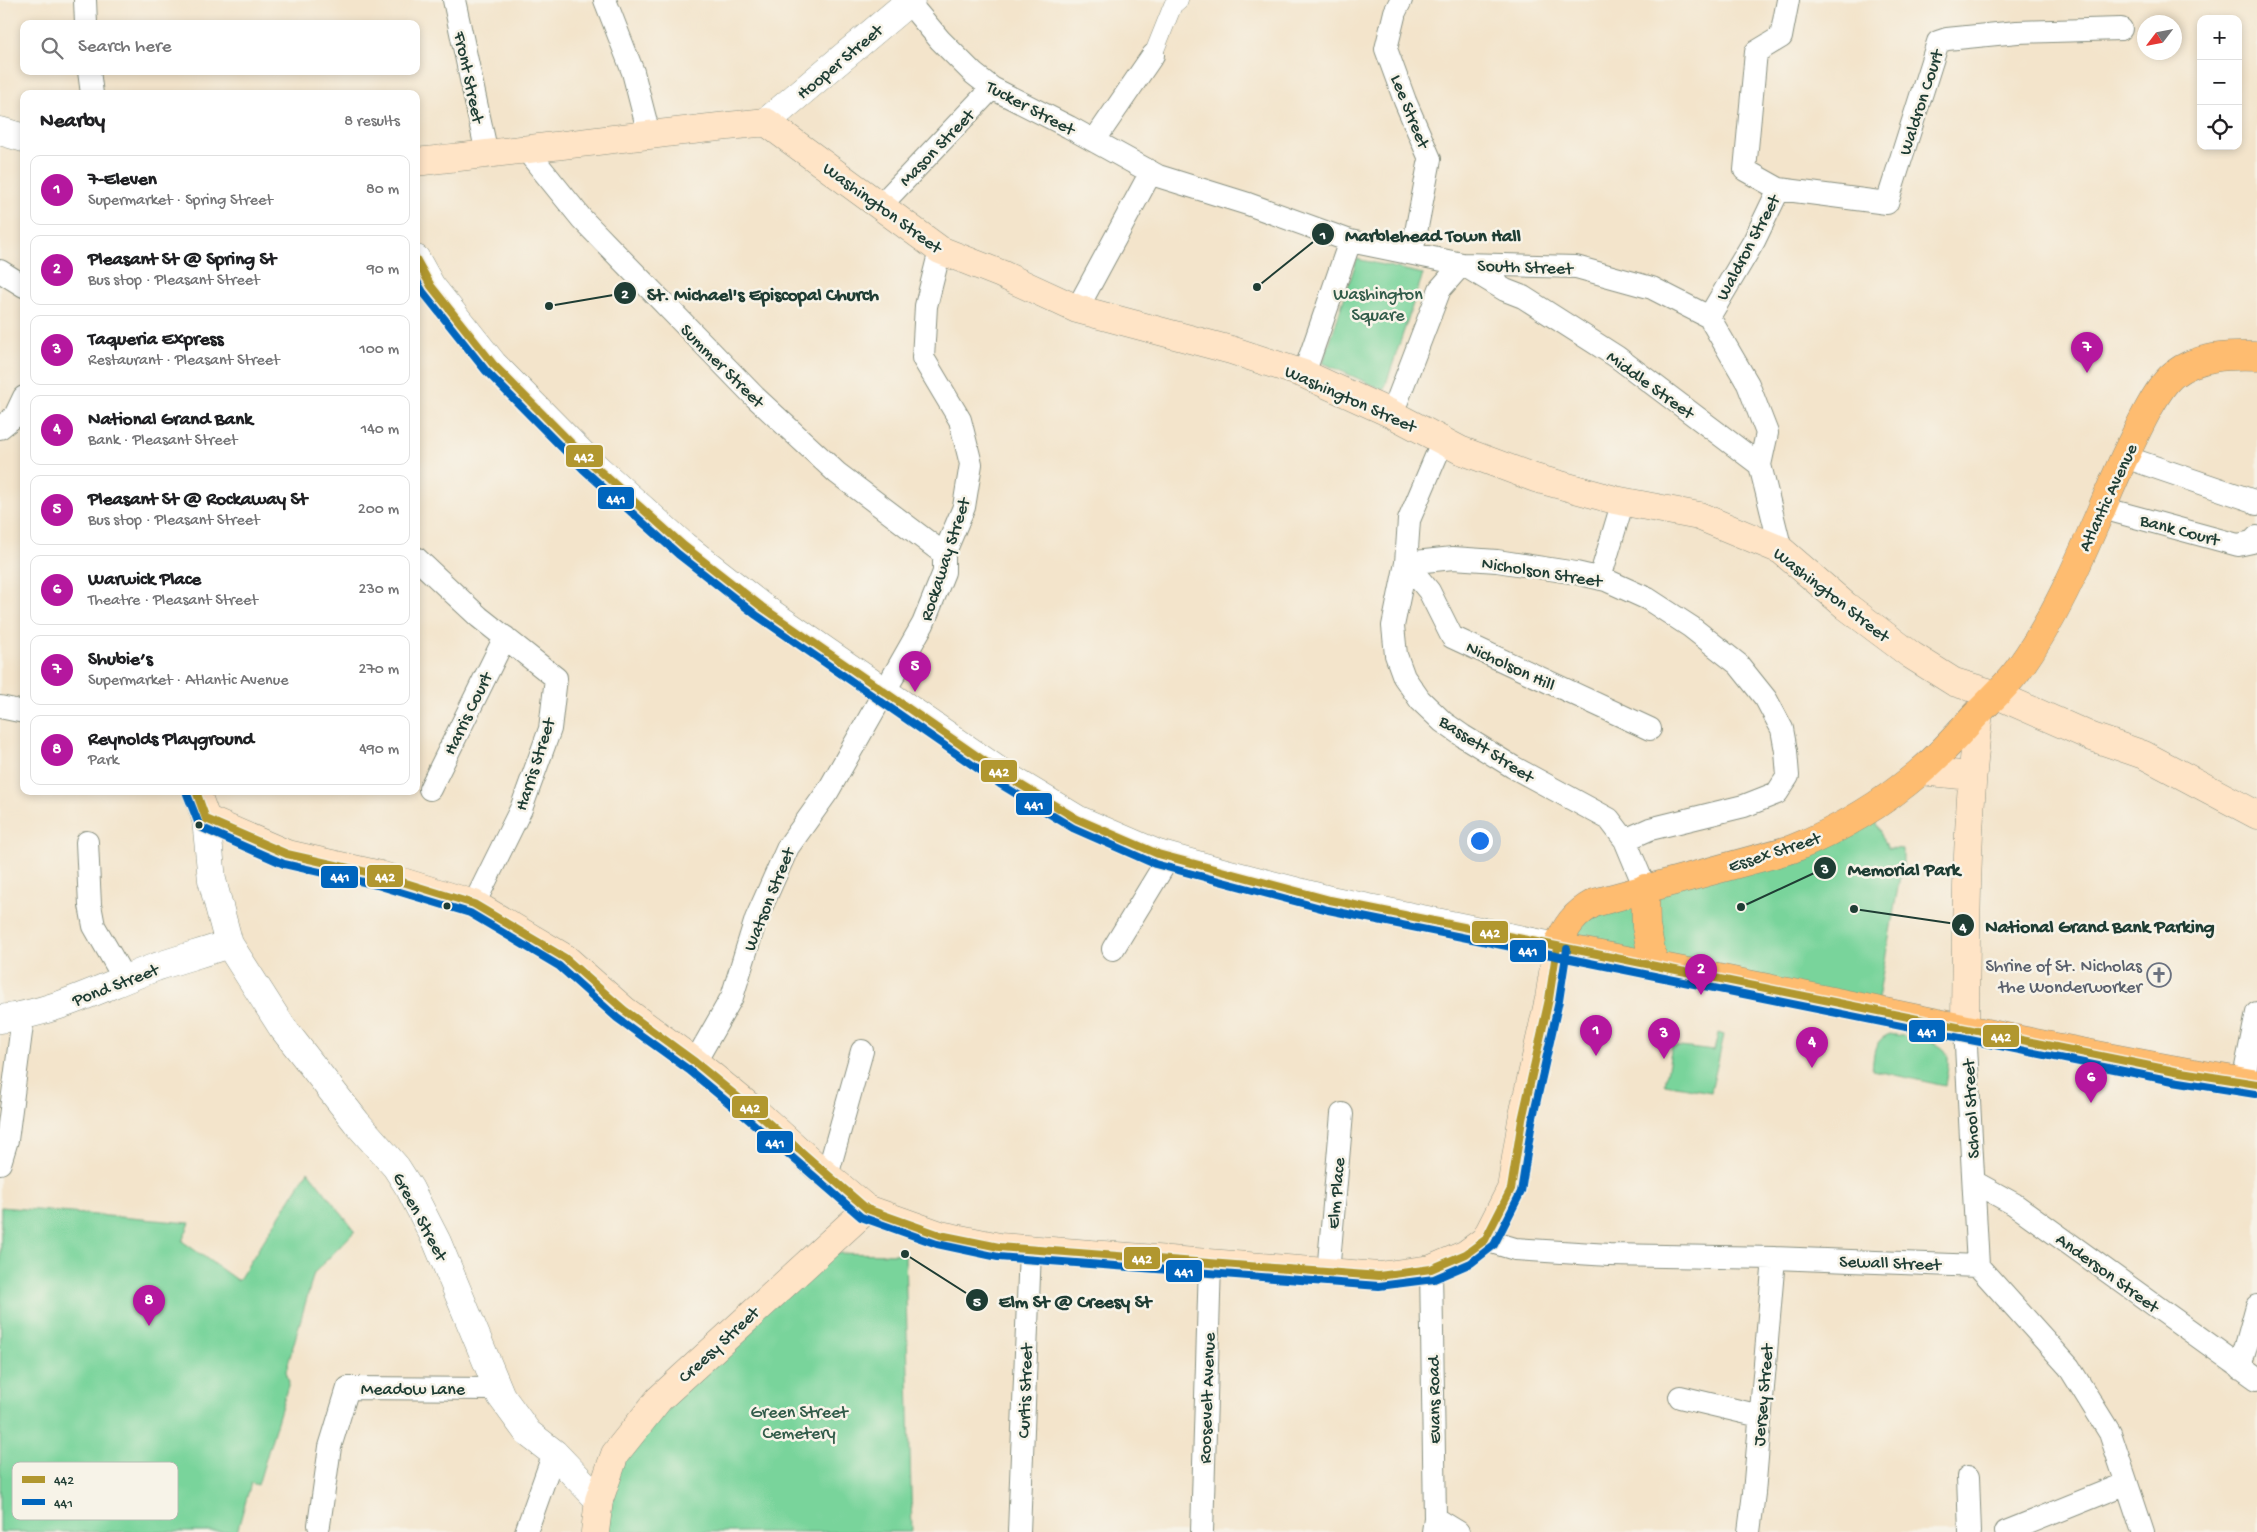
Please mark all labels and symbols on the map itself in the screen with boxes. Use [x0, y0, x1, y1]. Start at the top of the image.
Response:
north arrow [2137, 15, 2182, 60]
street label: Hooper Street [793, 20, 889, 105]
street label: Front Street [447, 29, 488, 127]
street label: Waldron Court [1895, 46, 1950, 158]
street label: Lee Street [1384, 72, 1434, 153]
street label: Tucker Street [981, 77, 1079, 142]
street label: Mason Street [896, 105, 981, 192]
street label: Washington Street [818, 159, 946, 260]
street label: Waldron Street [1713, 190, 1787, 304]
callout: Marblehead Town Hall [1310, 217, 1531, 251]
text: Marblehead Town Hall [1345, 226, 1521, 249]
text: 1 [1319, 227, 1326, 245]
street label: South Street [1477, 256, 1575, 281]
callout: St. Michael's Episcopal Church [612, 276, 889, 310]
text: St. Michael's Episcopal Church [647, 285, 880, 308]
park label: Washington Square [1333, 285, 1423, 327]
text: 2 [621, 286, 629, 304]
street label: Summer Street [675, 320, 769, 414]
pin: 7 [2071, 332, 2103, 373]
street label: Middle Street [1602, 347, 1699, 426]
street label: Washington Street [1281, 362, 1421, 439]
street label: Atlantic Avenue [2075, 440, 2144, 555]
line badge: 442 [565, 444, 604, 468]
text: 442 [573, 450, 594, 467]
line badge: 441 [597, 486, 635, 510]
text: 441 [606, 492, 626, 509]
street label: Rockaway Street [917, 494, 977, 624]
street label: Bank Court [2136, 510, 2223, 553]
street label: Washington Street [1768, 544, 1894, 649]
street label: Nicholson Street [1480, 554, 1605, 594]
street label: Nicholson Hill [1462, 638, 1558, 697]
pin: 5 [899, 651, 931, 692]
street label: Harris Court [440, 668, 499, 759]
street label: Bassett Street [1433, 711, 1538, 789]
street label: Harris Street [512, 714, 562, 814]
line badge: 442 [980, 759, 1018, 783]
text: 442 [988, 765, 1009, 782]
line badge: 441 [1015, 792, 1053, 816]
text: 441 [1024, 798, 1044, 815]
unlabelled marker [194, 820, 204, 830]
your location [1467, 828, 1493, 854]
street label: Essex Street [1726, 828, 1825, 878]
street label: Watson Street [740, 844, 801, 955]
callout: Memorial Park [1813, 851, 1970, 885]
text: Memorial Park [1848, 860, 1963, 883]
text: 3 [1820, 861, 1829, 879]
line badge: 442 [366, 864, 404, 888]
line badge: 441 [320, 865, 359, 889]
text: 441 [330, 870, 350, 887]
text: 442 [374, 870, 395, 887]
unlabelled marker [442, 901, 452, 911]
callout: National Grand Bank Parking [1951, 908, 2225, 942]
text: National Grand Bank Parking [1985, 917, 2215, 940]
text: 4 [1958, 919, 1967, 937]
line badge: 442 [1471, 920, 1509, 944]
text: 442 [1479, 926, 1500, 943]
line badge: 441 [1509, 939, 1547, 963]
text: 441 [1518, 944, 1538, 961]
pin: 2 [1685, 954, 1717, 995]
place label: Shrine of St. Nicholas the Wonderworker [1986, 957, 2144, 999]
street label: Pond Street [69, 960, 164, 1013]
church icon: Shrine of St. Nicholas the Wonderworker [2146, 962, 2172, 988]
pin: 1 [1580, 1015, 1612, 1056]
pin: 3 [1648, 1018, 1680, 1059]
line badge: 441 [1908, 1019, 1946, 1043]
line badge: 442 [1982, 1024, 2020, 1048]
text: 441 [1917, 1025, 1937, 1042]
pin: 4 [1796, 1027, 1828, 1068]
text: 442 [1990, 1030, 2011, 1047]
street label: School Street [1959, 1057, 1986, 1159]
pin: 6 [2075, 1062, 2107, 1103]
line badge: 442 [731, 1095, 769, 1119]
text: 442 [739, 1101, 760, 1118]
line badge: 441 [756, 1130, 794, 1154]
text: 441 [765, 1136, 785, 1153]
street label: Elm Place [1324, 1156, 1351, 1230]
street label: Green Street [387, 1169, 452, 1266]
street label: Anderson Street [2051, 1230, 2163, 1319]
line badge: 442 [1123, 1246, 1161, 1270]
text: 442 [1131, 1252, 1152, 1269]
street label: Sewall Street [1839, 1252, 1943, 1277]
line badge: 441 [1165, 1259, 1203, 1283]
text: 441 [1174, 1265, 1194, 1282]
callout: Elm St @ Creesy St [964, 1283, 1162, 1317]
pin: 8 [133, 1285, 165, 1326]
text: Elm St @ Creesy St [999, 1292, 1153, 1315]
text: 5 [973, 1294, 981, 1312]
street label: Creesy Street [675, 1302, 766, 1388]
street label: Roosevelt Avenue [1196, 1332, 1221, 1464]
street label: Curtis Street [1014, 1342, 1039, 1439]
street label: Jersey Street [1750, 1342, 1780, 1447]
street label: Evans Road [1424, 1354, 1447, 1444]
street label: Meadow Lane [361, 1380, 466, 1401]
park label: Green Street Cemetery [750, 1403, 849, 1445]
legend [12, 1462, 178, 1520]
text: 442 [54, 1473, 74, 1490]
text: 441 [54, 1496, 73, 1513]

